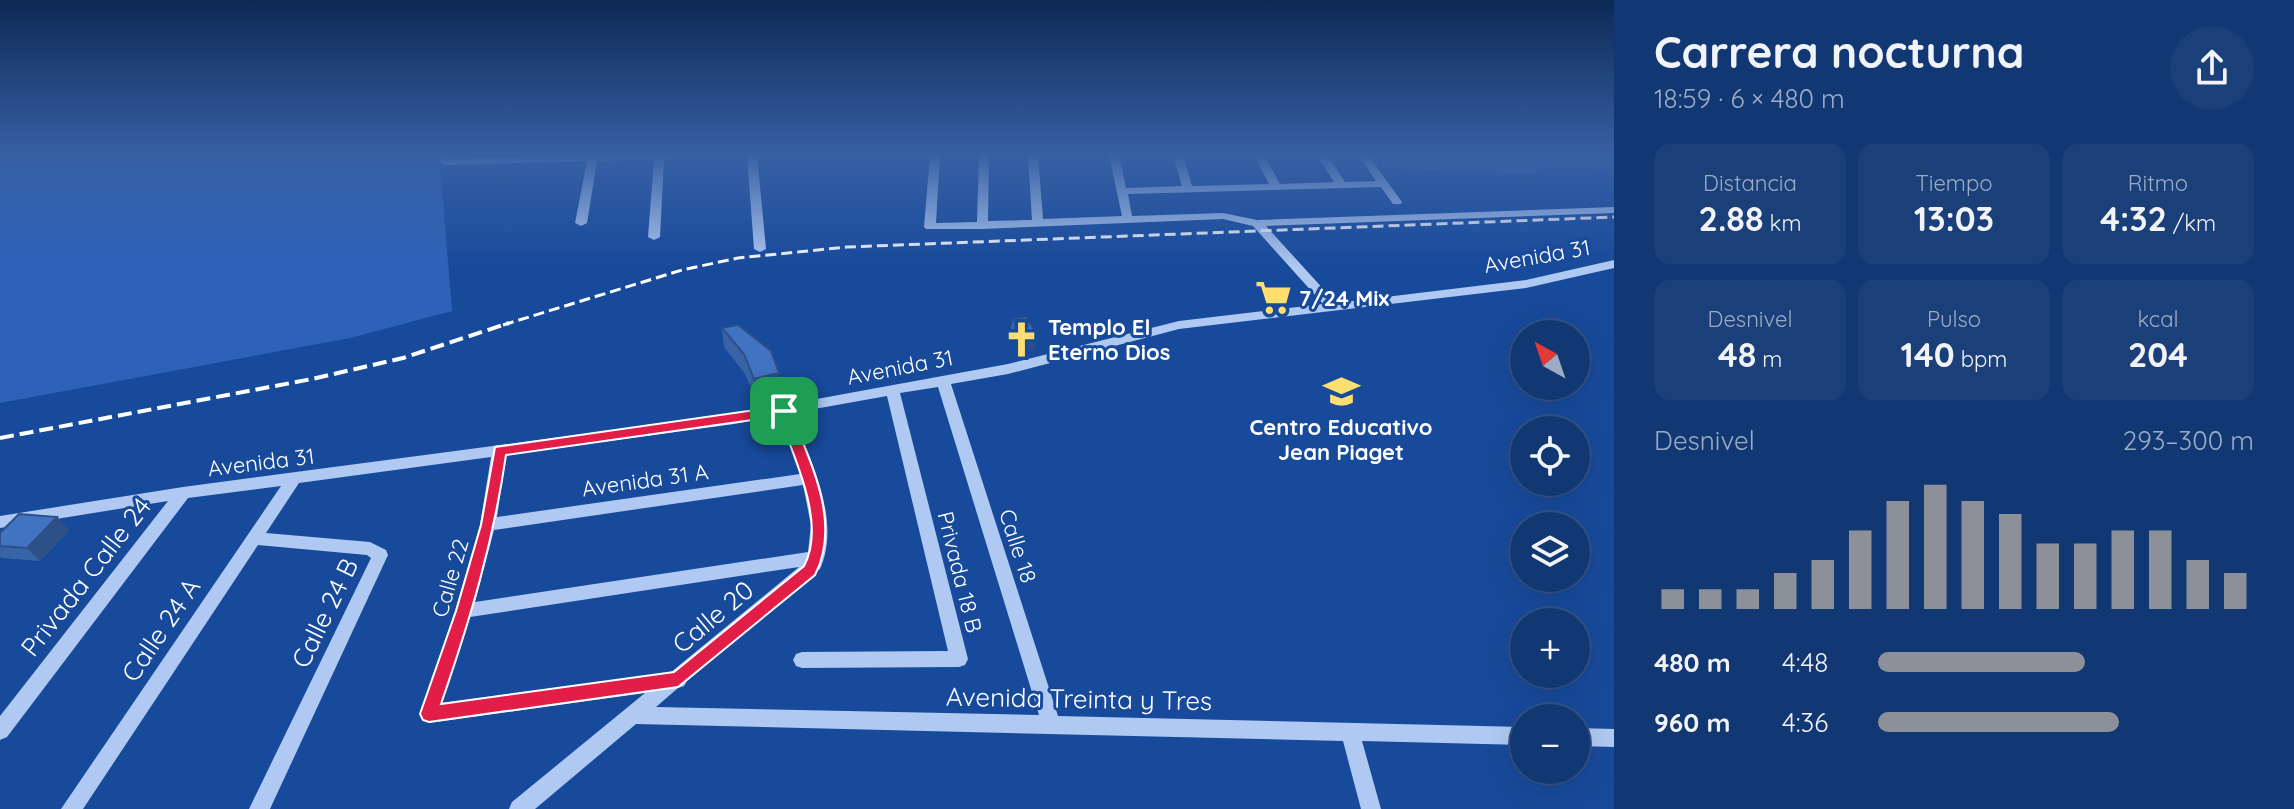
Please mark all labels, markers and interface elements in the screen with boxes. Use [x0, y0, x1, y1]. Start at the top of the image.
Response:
text: Carrera nocturna [1654, 24, 2024, 79]
button: share [2170, 26, 2254, 110]
text: 18:59 · 6 × 480 m [1654, 82, 1845, 115]
text: Distancia [1703, 169, 1797, 197]
text: Tiempo [1915, 169, 1993, 197]
text: Ritmo [2128, 169, 2188, 197]
text: 2.88 [1699, 197, 1764, 240]
text: 13:03 [1914, 197, 1994, 240]
text: 4:32 [2100, 197, 2167, 240]
text: km [1764, 209, 1801, 237]
text: /km [2167, 209, 2216, 237]
street label: Avenida 31 [1482, 233, 1592, 279]
supermarket icon: 7/24 Mix [1254, 279, 1292, 317]
place label: 7/24 Mix [1299, 284, 1389, 312]
text: Desnivel [1707, 305, 1793, 333]
text: Pulso [1927, 305, 1981, 333]
text: kcal [2137, 305, 2179, 333]
place label: Templo El Eterno Dios [1048, 313, 1170, 366]
north arrow [1510, 320, 1590, 400]
map controls [1510, 320, 1590, 784]
church icon: Templo El Eterno Dios [1003, 321, 1041, 359]
text: 48 [1718, 333, 1756, 376]
text: 140 [1901, 333, 1955, 376]
text: 204 [2128, 333, 2188, 376]
street label: Avenida 31 [845, 343, 955, 391]
text: m [1756, 345, 1782, 373]
text: bpm [1955, 345, 2007, 373]
school or university icon: Centro Educativo Jean Piaget [1322, 372, 1360, 410]
pin [750, 377, 818, 445]
icon: arrive [762, 389, 806, 433]
place label: Centro Educativo Jean Piaget [1250, 413, 1432, 466]
button: locate [1510, 416, 1590, 496]
text: Desnivel [1654, 424, 1755, 457]
text: 293–300 m [2123, 424, 2254, 457]
street label: Avenida 31 [206, 442, 316, 482]
street label: Avenida 31 A [580, 457, 710, 503]
street label: Privada Calle 24 [13, 490, 158, 663]
street label: Calle 18 [993, 506, 1043, 586]
street label: Privada 18 B [931, 508, 989, 636]
button: layers [1510, 512, 1590, 592]
street label: Calle 22 [425, 535, 475, 621]
street label: Calle 24 B [284, 553, 365, 673]
street label: Calle 24 A [114, 571, 207, 688]
street label: Calle 20 [665, 573, 760, 660]
button: + [1510, 608, 1590, 688]
text: 480 m [1654, 646, 1731, 679]
text: 4:48 [1782, 646, 1828, 679]
street label: Avenida Treinta y Tres [945, 680, 1213, 717]
button: − [1510, 704, 1590, 784]
text: 960 m [1654, 706, 1730, 739]
text: 4:36 [1782, 706, 1828, 739]

